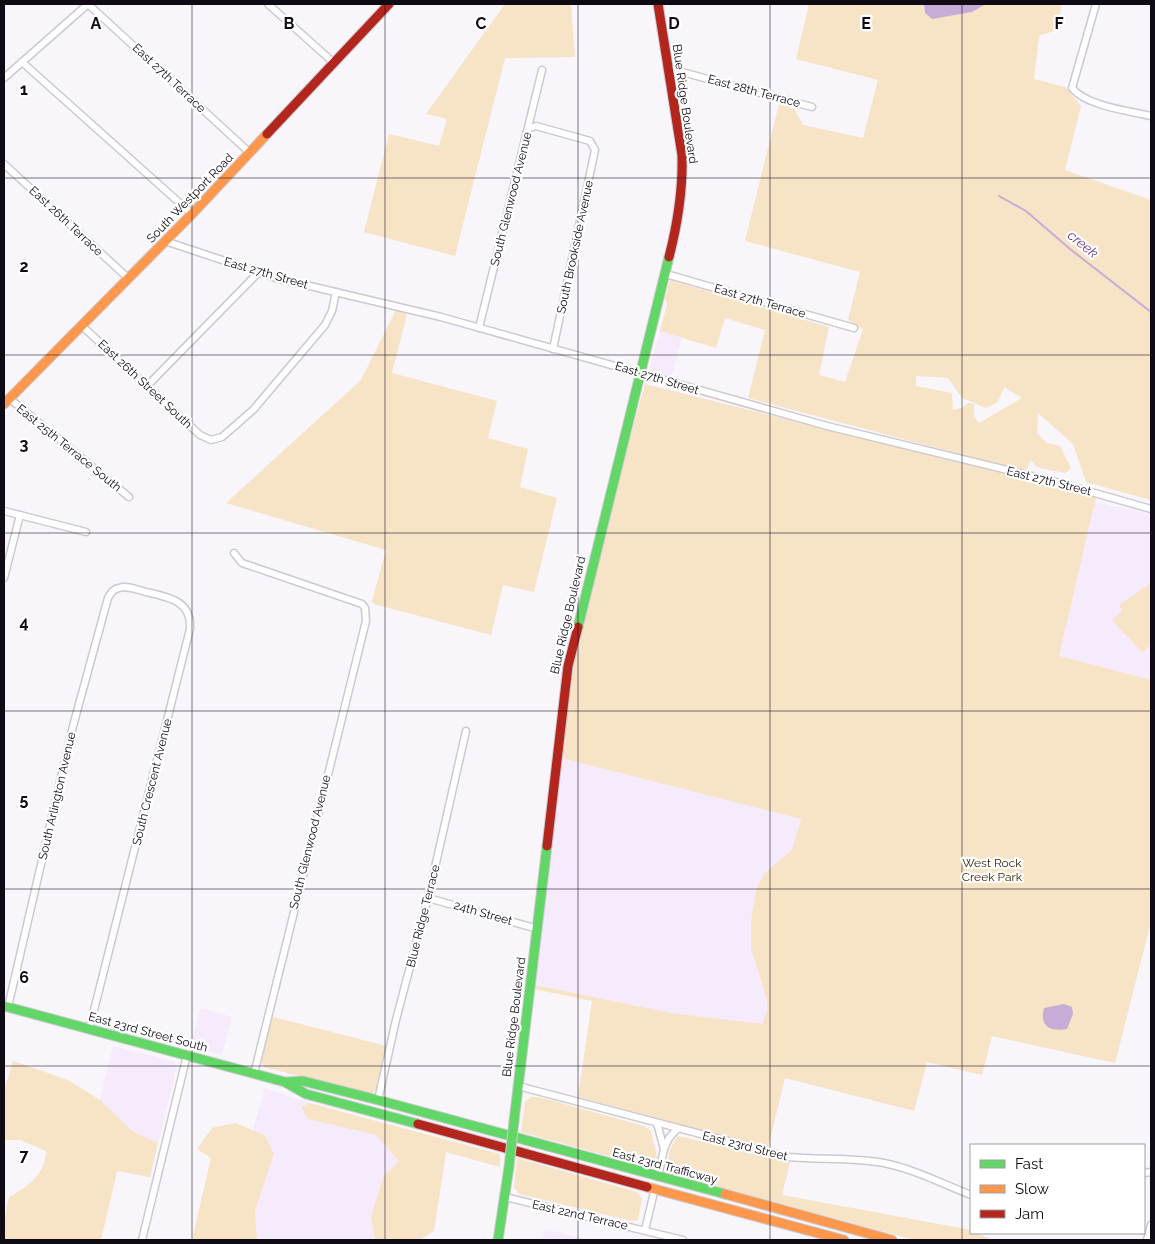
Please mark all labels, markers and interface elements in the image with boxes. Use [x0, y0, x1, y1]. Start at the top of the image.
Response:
text: A [91, 14, 102, 33]
text: B [284, 14, 295, 33]
text: C [476, 14, 487, 33]
text: D [668, 14, 680, 33]
text: E [861, 14, 871, 33]
text: F [1054, 14, 1064, 33]
street label: East 27th Terrace [130, 41, 208, 115]
street label: Blue Ridge Boulevard [670, 43, 700, 165]
street label: East 28th Terrace [706, 72, 802, 110]
text: 1 [20, 80, 28, 99]
street label: South Glenwood Avenue [488, 131, 534, 267]
street label: South Westport Road [144, 151, 236, 245]
street label: South Brookside Avenue [554, 179, 596, 315]
street label: East 26th Terrace [26, 183, 106, 259]
water label: creek [1065, 227, 1102, 261]
street label: East 27th Street [222, 254, 310, 292]
text: 2 [19, 257, 29, 276]
street label: East 27th Terrace [713, 281, 807, 321]
street label: East 26th Street South [95, 337, 195, 431]
street label: East 27th Street [613, 359, 701, 397]
street label: East 25th Terrace South [14, 402, 124, 494]
text: 3 [20, 435, 29, 454]
street label: East 27th Street [1005, 464, 1093, 498]
street label: Blue Ridge Boulevard [548, 555, 588, 675]
text: 4 [19, 613, 29, 632]
street label: South Crescent Avenue [129, 717, 175, 847]
street label: South Arlington Avenue [35, 731, 79, 861]
street label: South Glenwood Avenue [287, 774, 333, 910]
text: 5 [20, 790, 29, 809]
park label: West Rock Creek Park [962, 856, 1023, 884]
street label: Blue Ridge Terrace [404, 863, 442, 969]
street label: 24th Street [452, 898, 514, 928]
street label: Blue Ridge Boulevard [500, 956, 528, 1078]
text: 6 [19, 968, 29, 987]
street label: East 23rd Street South [87, 1009, 209, 1055]
street label: East 23rd Street [701, 1129, 789, 1163]
legend [970, 1144, 1145, 1234]
street label: East 23rd Trafficway [611, 1145, 720, 1187]
text: 7 [20, 1146, 29, 1165]
text: Fast [1015, 1155, 1043, 1173]
text: Slow [1015, 1180, 1049, 1198]
street label: East 22nd Terrace [531, 1197, 629, 1233]
text: Jam [1015, 1205, 1044, 1223]

